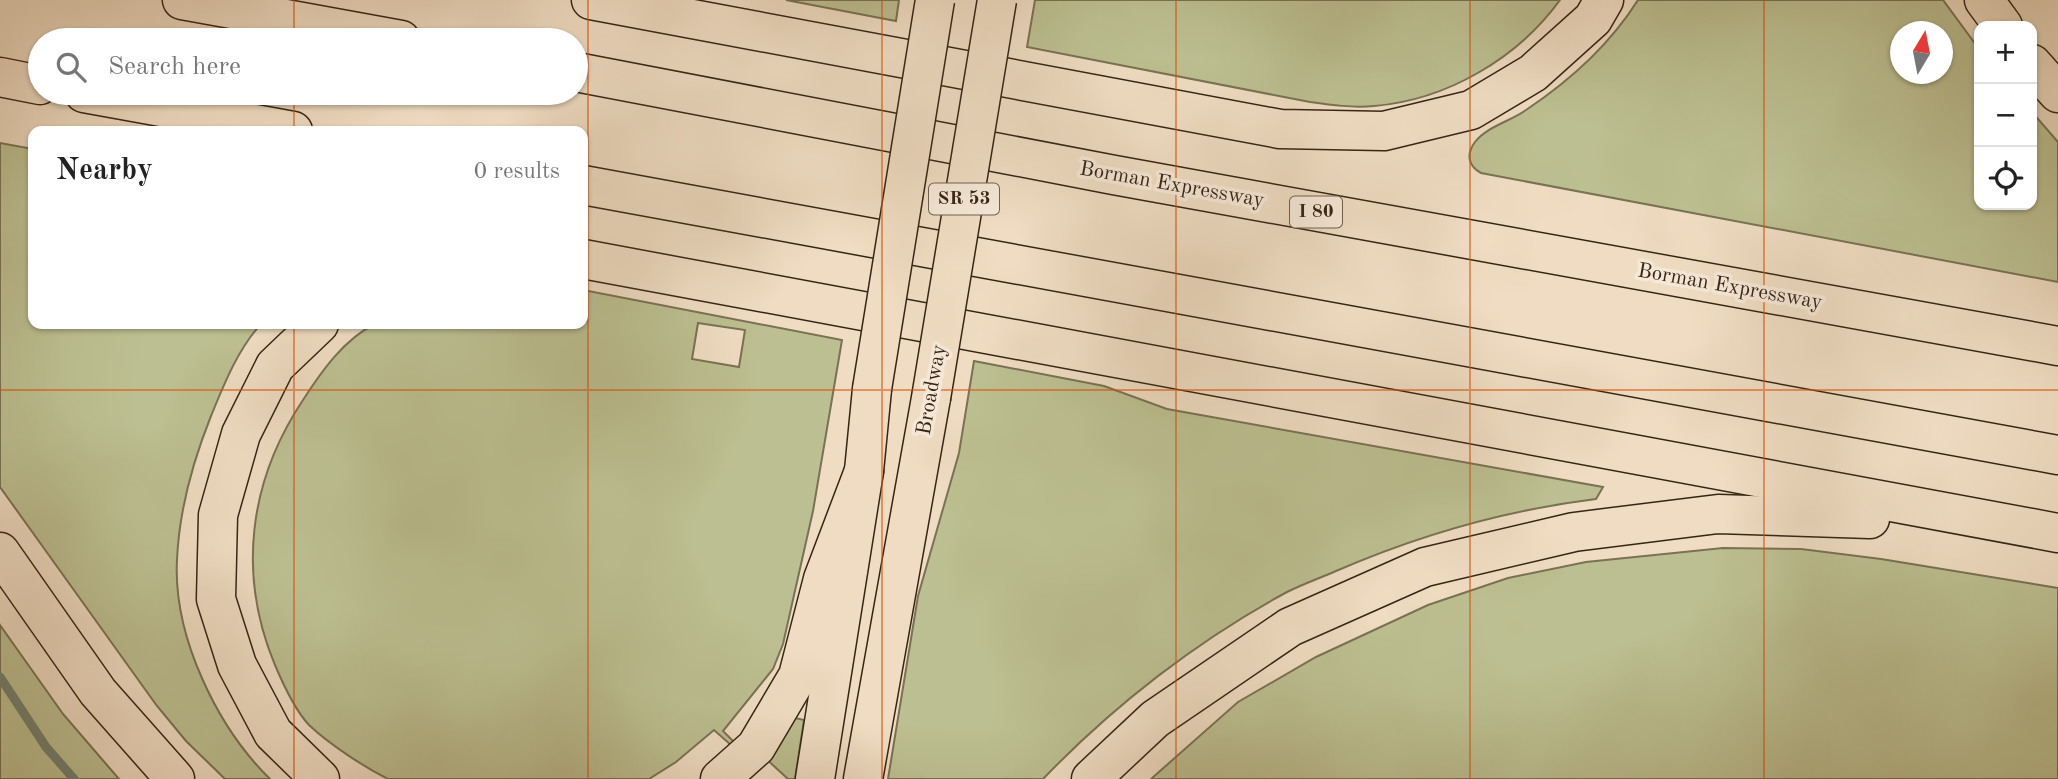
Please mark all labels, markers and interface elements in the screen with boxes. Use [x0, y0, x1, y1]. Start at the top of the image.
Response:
north arrow [1890, 21, 1953, 84]
map controls [1974, 21, 2037, 210]
button: + [1974, 21, 2037, 84]
search box [28, 28, 588, 105]
icon: search [52, 48, 90, 86]
text: Search here [108, 54, 241, 80]
button: − [1974, 84, 2037, 147]
button: locate [1974, 147, 2037, 210]
text: Nearby [56, 156, 153, 186]
street label: Borman Expressway [1078, 158, 1266, 212]
text: 0 results [474, 160, 560, 183]
road number: SR 53 [929, 183, 999, 214]
road number: I 80 [1290, 196, 1342, 228]
street label: Borman Expressway [1636, 260, 1824, 314]
street label: Broadway [914, 343, 950, 437]

